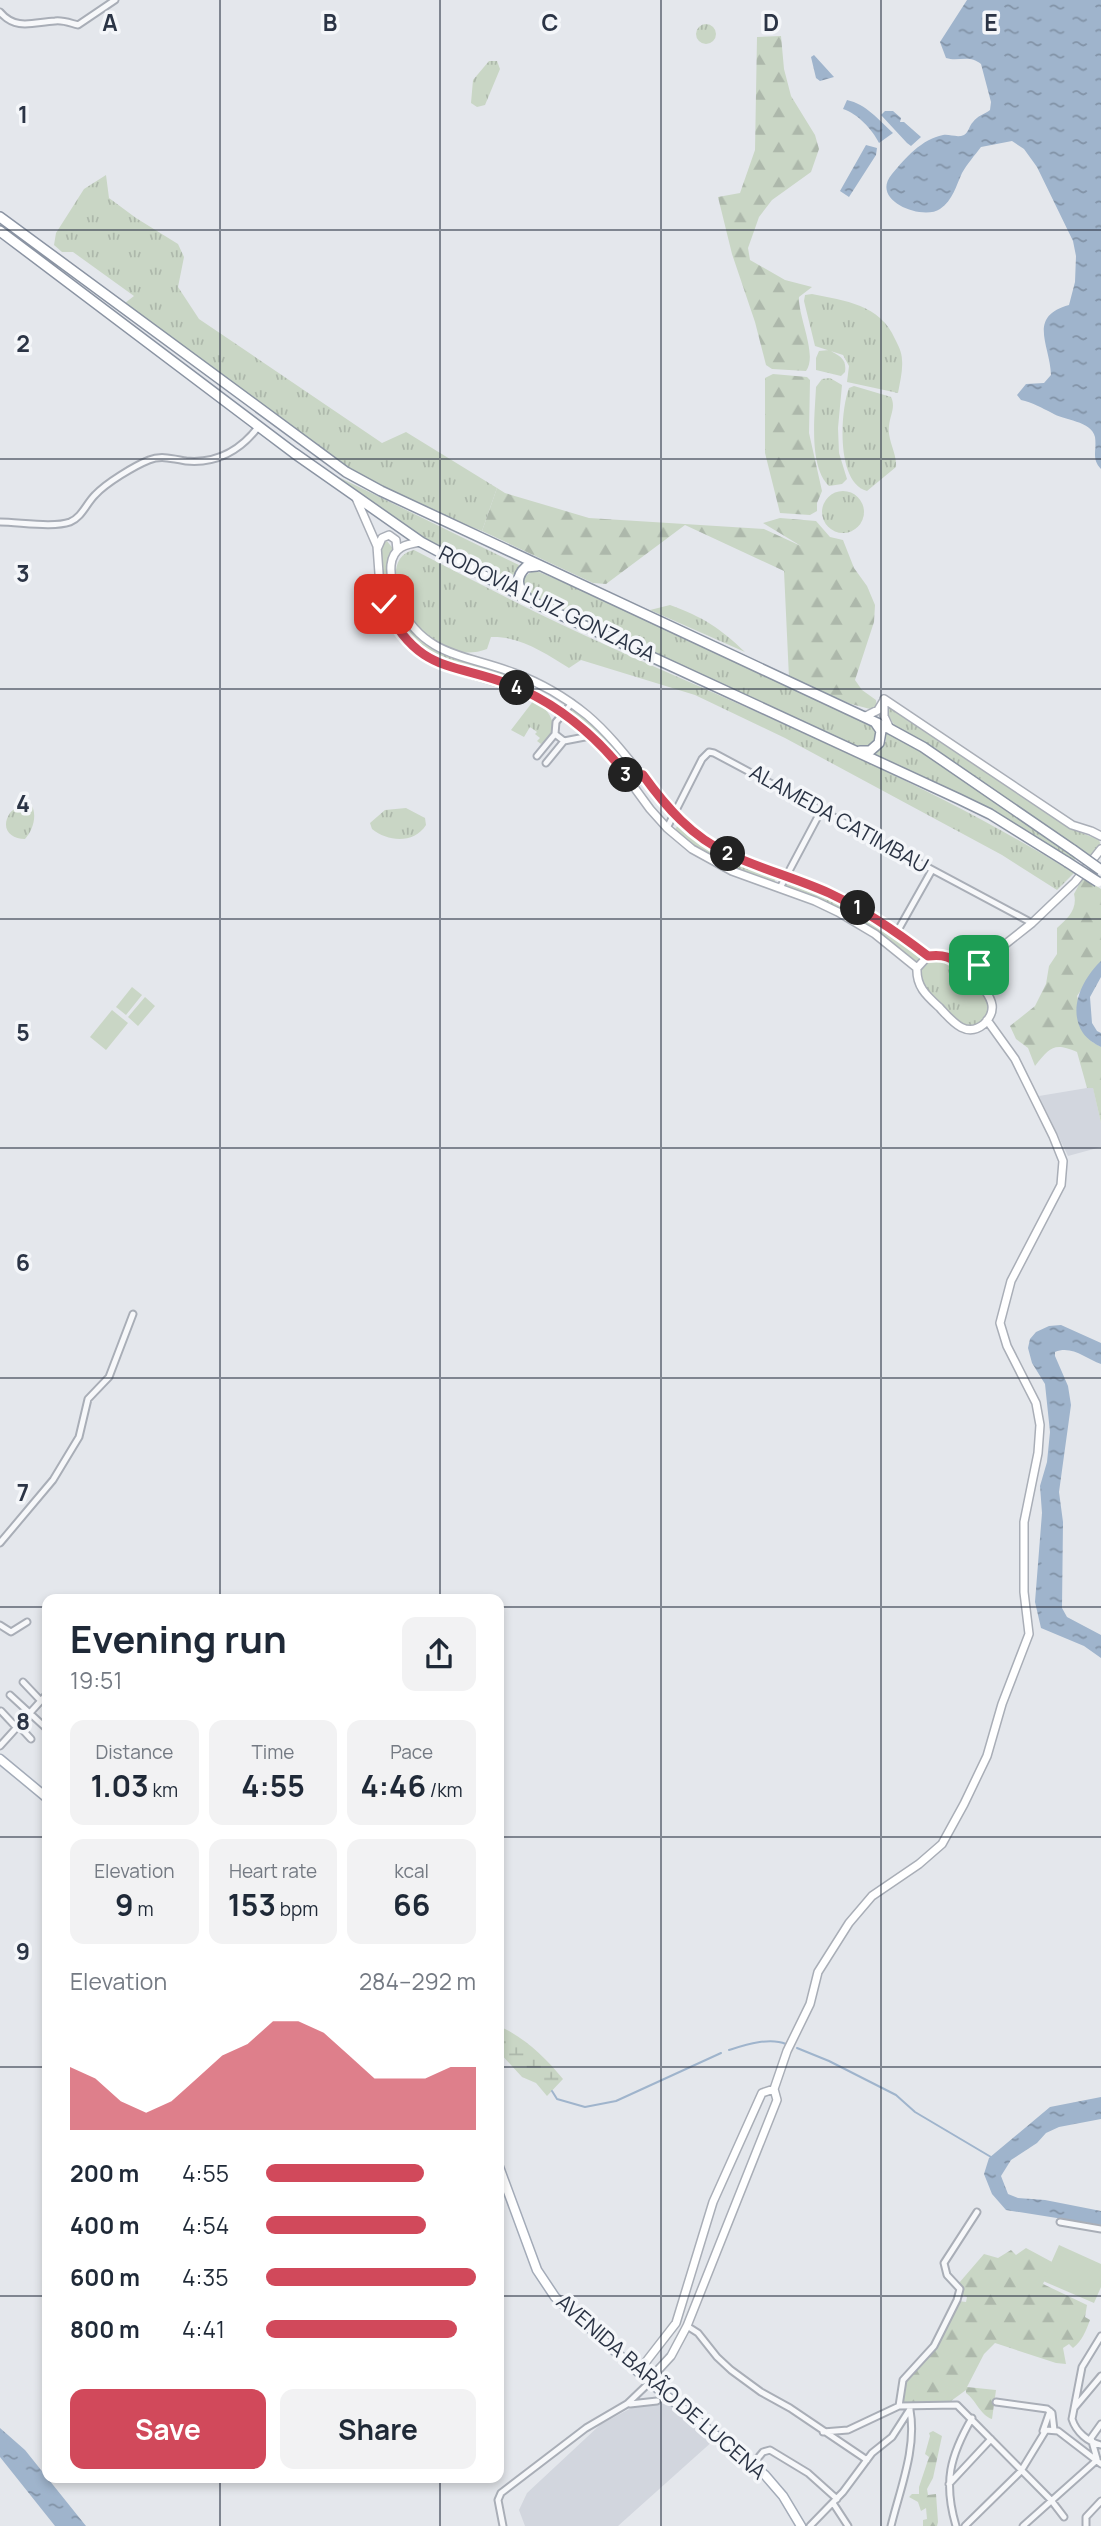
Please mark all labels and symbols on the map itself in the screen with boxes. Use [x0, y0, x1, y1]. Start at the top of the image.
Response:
text: A [102, 6, 118, 38]
text: B [323, 6, 337, 38]
text: C [542, 6, 559, 38]
text: D [763, 6, 779, 38]
text: E [984, 6, 998, 38]
text: 1 [18, 98, 28, 130]
text: 2 [16, 327, 30, 359]
street label: RODOVIA LUIZ GONZAGA [435, 538, 660, 668]
text: 3 [16, 557, 30, 589]
pin [354, 574, 414, 634]
pin: 4 [500, 670, 534, 706]
street label: ALAMEDA CATIMBAU [745, 757, 934, 879]
pin: 3 [608, 758, 644, 792]
text: 4 [16, 787, 30, 819]
pin: 2 [710, 836, 746, 872]
pin: 1 [840, 890, 876, 926]
pin [949, 935, 1009, 995]
text: 5 [16, 1016, 30, 1048]
text: 6 [16, 1246, 30, 1278]
text: 7 [17, 1476, 29, 1508]
text: 8 [16, 1705, 30, 1737]
text: 9 [16, 1935, 30, 1967]
street label: AVENIDA BARÃO DE LUCENA [551, 2287, 772, 2485]

